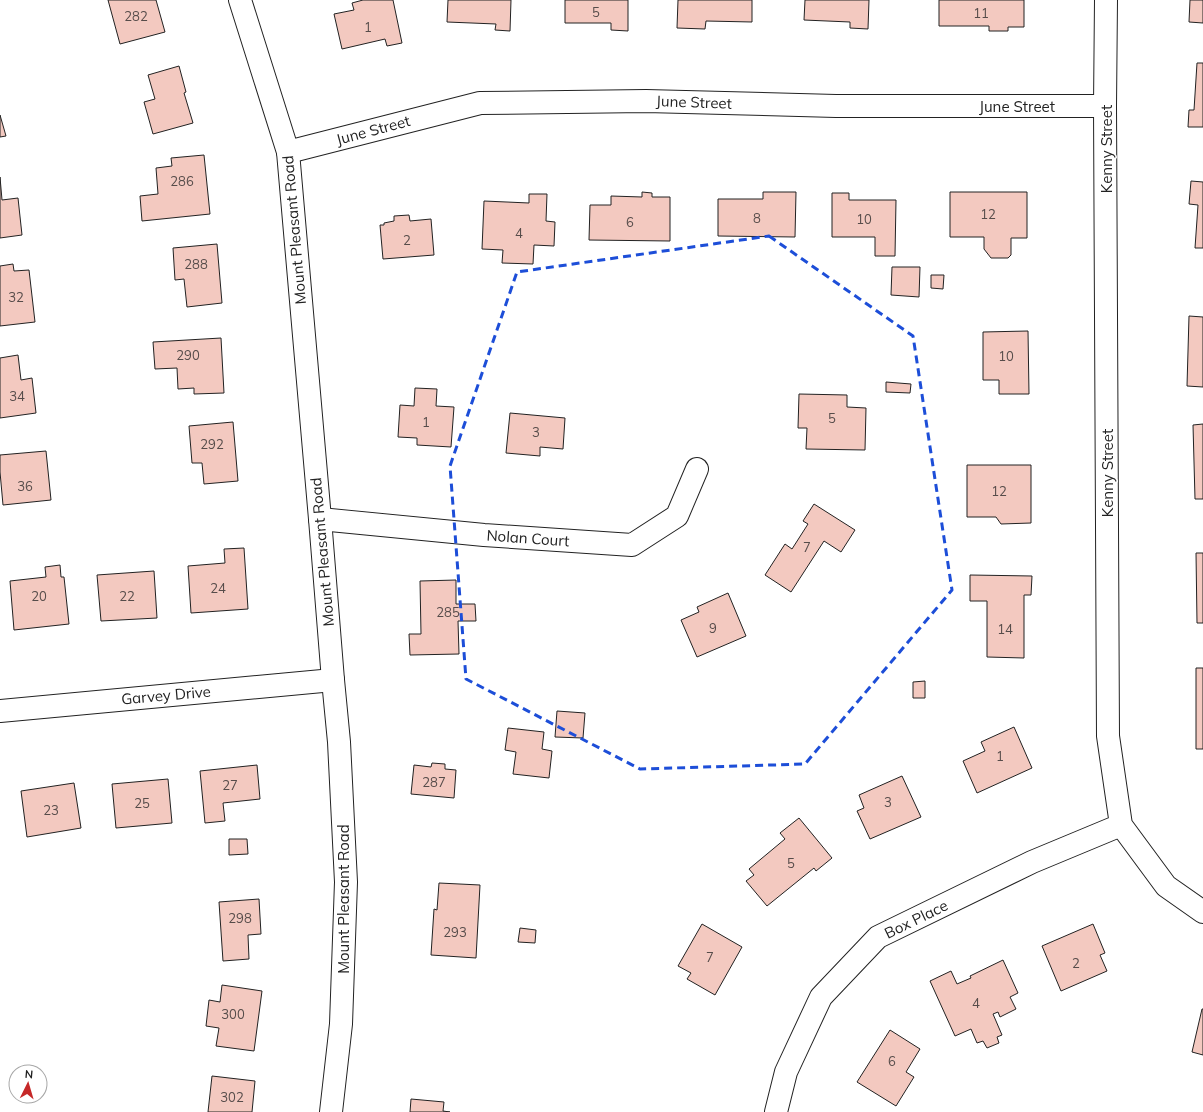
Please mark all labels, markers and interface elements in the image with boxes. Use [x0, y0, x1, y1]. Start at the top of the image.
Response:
house number: 5 [592, 4, 600, 20]
house number: 11 [973, 5, 989, 21]
house number: 282 [124, 8, 148, 24]
house number: 1 [364, 19, 372, 35]
street label: June Street [656, 91, 732, 113]
street label: June Street [979, 97, 1055, 116]
street label: Kenny Street [1097, 105, 1116, 193]
street label: June Street [334, 111, 412, 149]
street label: Mount Pleasant Road [278, 155, 310, 305]
house number: 286 [170, 173, 194, 189]
house number: 12 [980, 206, 996, 222]
house number: 8 [753, 210, 761, 226]
house number: 10 [856, 211, 872, 227]
house number: 6 [626, 214, 634, 230]
house number: 4 [515, 225, 523, 241]
house number: 2 [403, 232, 411, 248]
house number: 288 [184, 256, 208, 272]
house number: 32 [8, 289, 24, 305]
house number: 290 [176, 347, 200, 363]
house number: 10 [998, 348, 1014, 364]
house number: 34 [9, 388, 25, 404]
house number: 5 [828, 410, 836, 426]
house number: 1 [422, 414, 430, 430]
house number: 3 [532, 424, 540, 440]
street label: Kenny Street [1098, 429, 1117, 517]
house number: 292 [200, 436, 224, 452]
street label: Mount Pleasant Road [306, 477, 338, 627]
house number: 36 [17, 478, 33, 494]
house number: 12 [991, 483, 1007, 499]
street label: Nolan Court [486, 526, 570, 550]
house number: 7 [803, 539, 811, 555]
house number: 24 [210, 580, 226, 596]
house number: 20 [31, 588, 47, 604]
house number: 22 [119, 588, 135, 604]
house number: 285 [436, 604, 460, 620]
house number: 9 [709, 620, 717, 636]
house number: 14 [997, 621, 1013, 637]
street label: Garvey Drive [120, 682, 212, 708]
house number: 1 [996, 748, 1004, 764]
house number: 287 [422, 774, 446, 790]
house number: 27 [222, 777, 238, 793]
house number: 3 [884, 794, 892, 810]
house number: 25 [134, 795, 150, 811]
house number: 23 [43, 802, 59, 818]
street label: Mount Pleasant Road [334, 824, 353, 974]
house number: 5 [787, 855, 795, 871]
street label: Box Place [881, 895, 951, 943]
house number: 298 [228, 910, 252, 926]
house number: 293 [443, 924, 467, 940]
house number: 7 [706, 949, 714, 965]
house number: 2 [1072, 955, 1080, 971]
house number: 4 [972, 995, 980, 1011]
house number: 300 [221, 1006, 245, 1022]
house number: 6 [888, 1053, 896, 1069]
north arrow [8, 1064, 48, 1104]
text: N [24, 1067, 34, 1081]
house number: 302 [220, 1089, 244, 1105]

